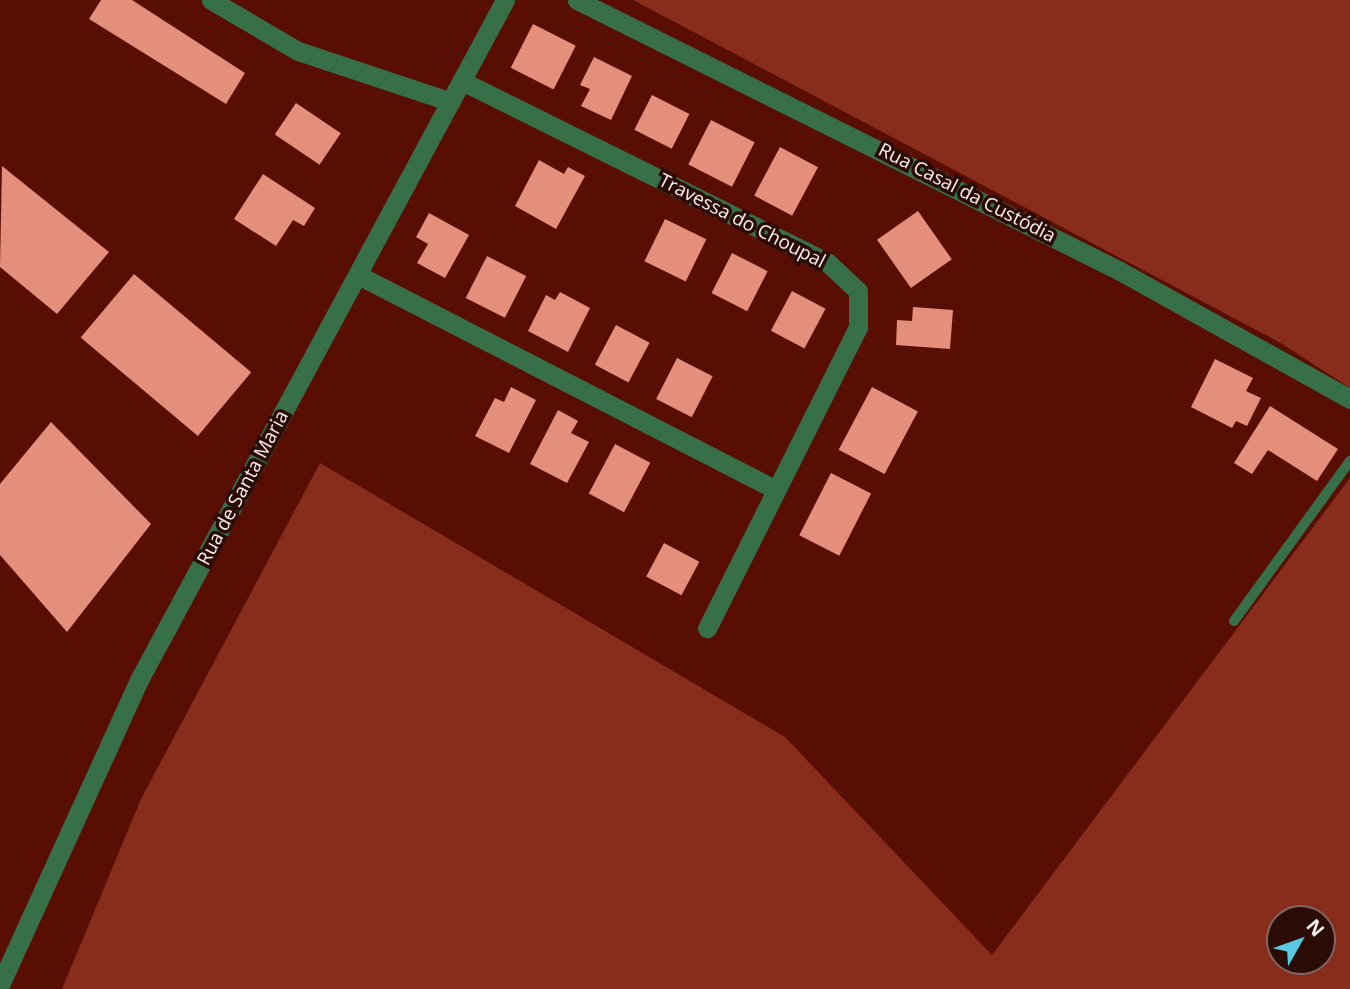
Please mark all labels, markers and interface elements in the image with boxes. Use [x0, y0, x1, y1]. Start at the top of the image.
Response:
street label: Rua Casal da Custódia [875, 138, 1059, 248]
street label: Travessa do Choupal [655, 169, 829, 273]
street label: Rua de Santa Maria [193, 407, 293, 569]
north arrow [1266, 905, 1336, 975]
text: N [1301, 914, 1330, 942]

